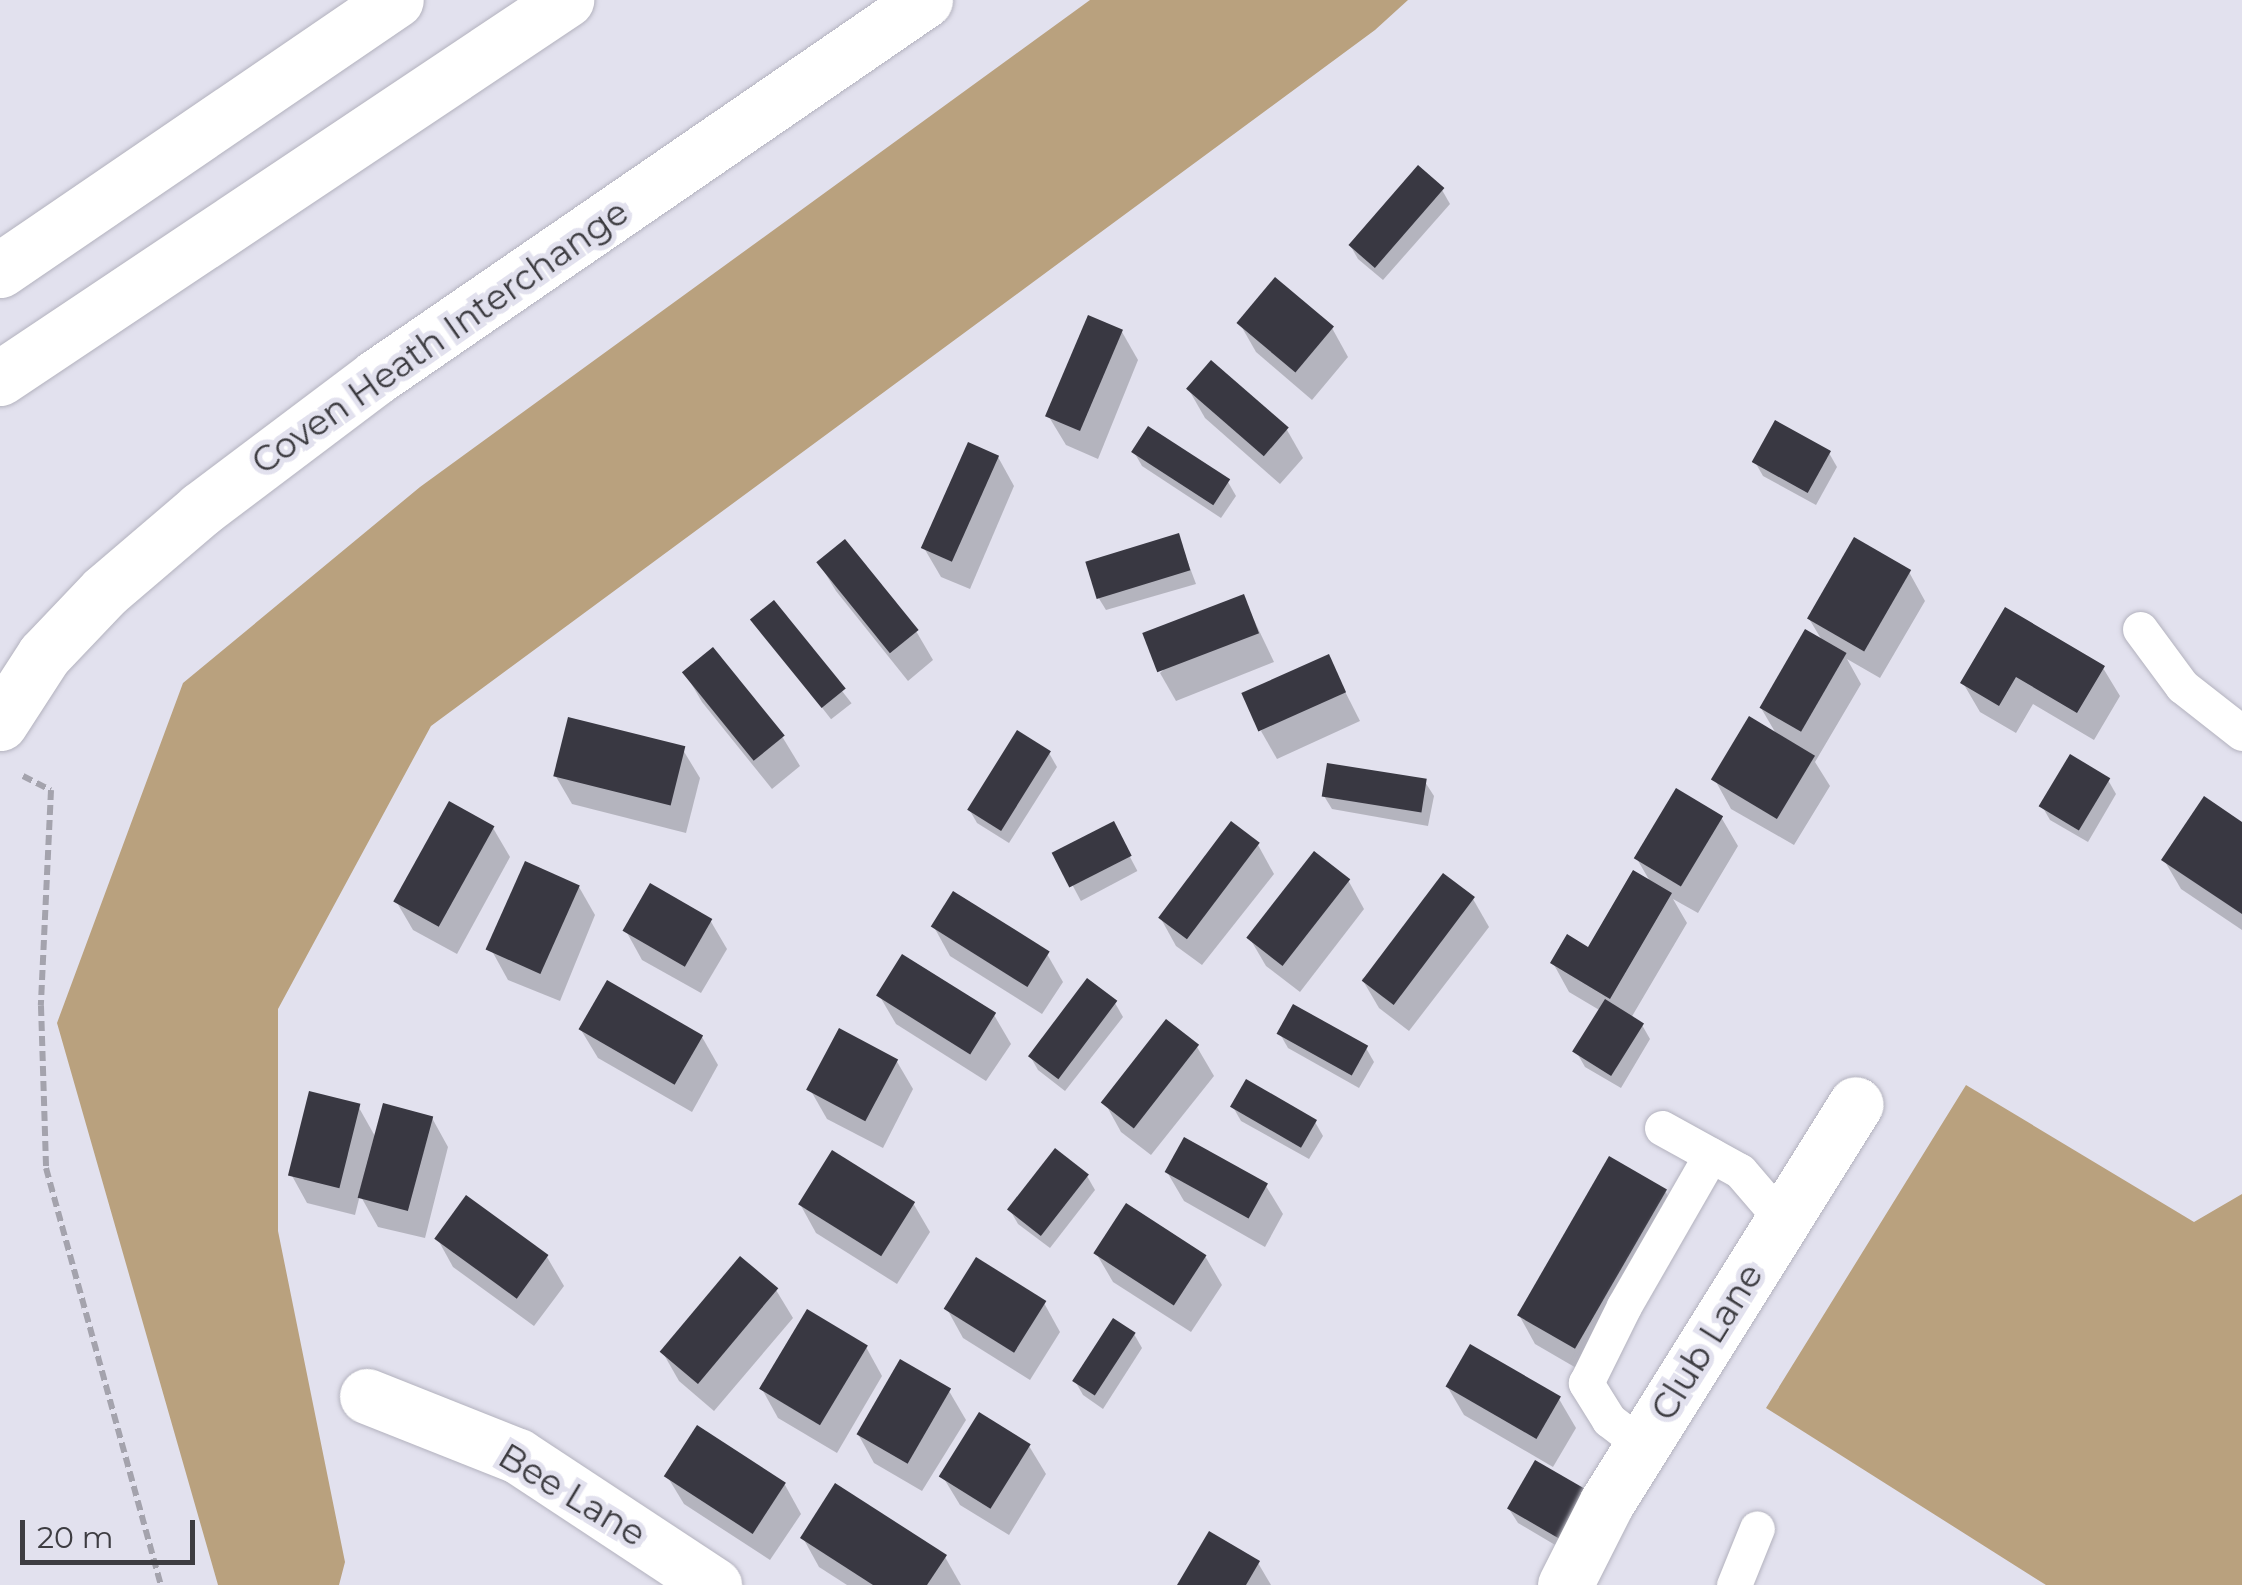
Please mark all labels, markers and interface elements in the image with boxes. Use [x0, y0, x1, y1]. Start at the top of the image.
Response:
street label: Coven Heath Interchange [244, 191, 636, 483]
street label: Club Lane [1642, 1256, 1772, 1428]
street label: Bee Lane [491, 1435, 653, 1555]
scale bar [25, 1500, 200, 1562]
text: 20 m [37, 1519, 114, 1556]

